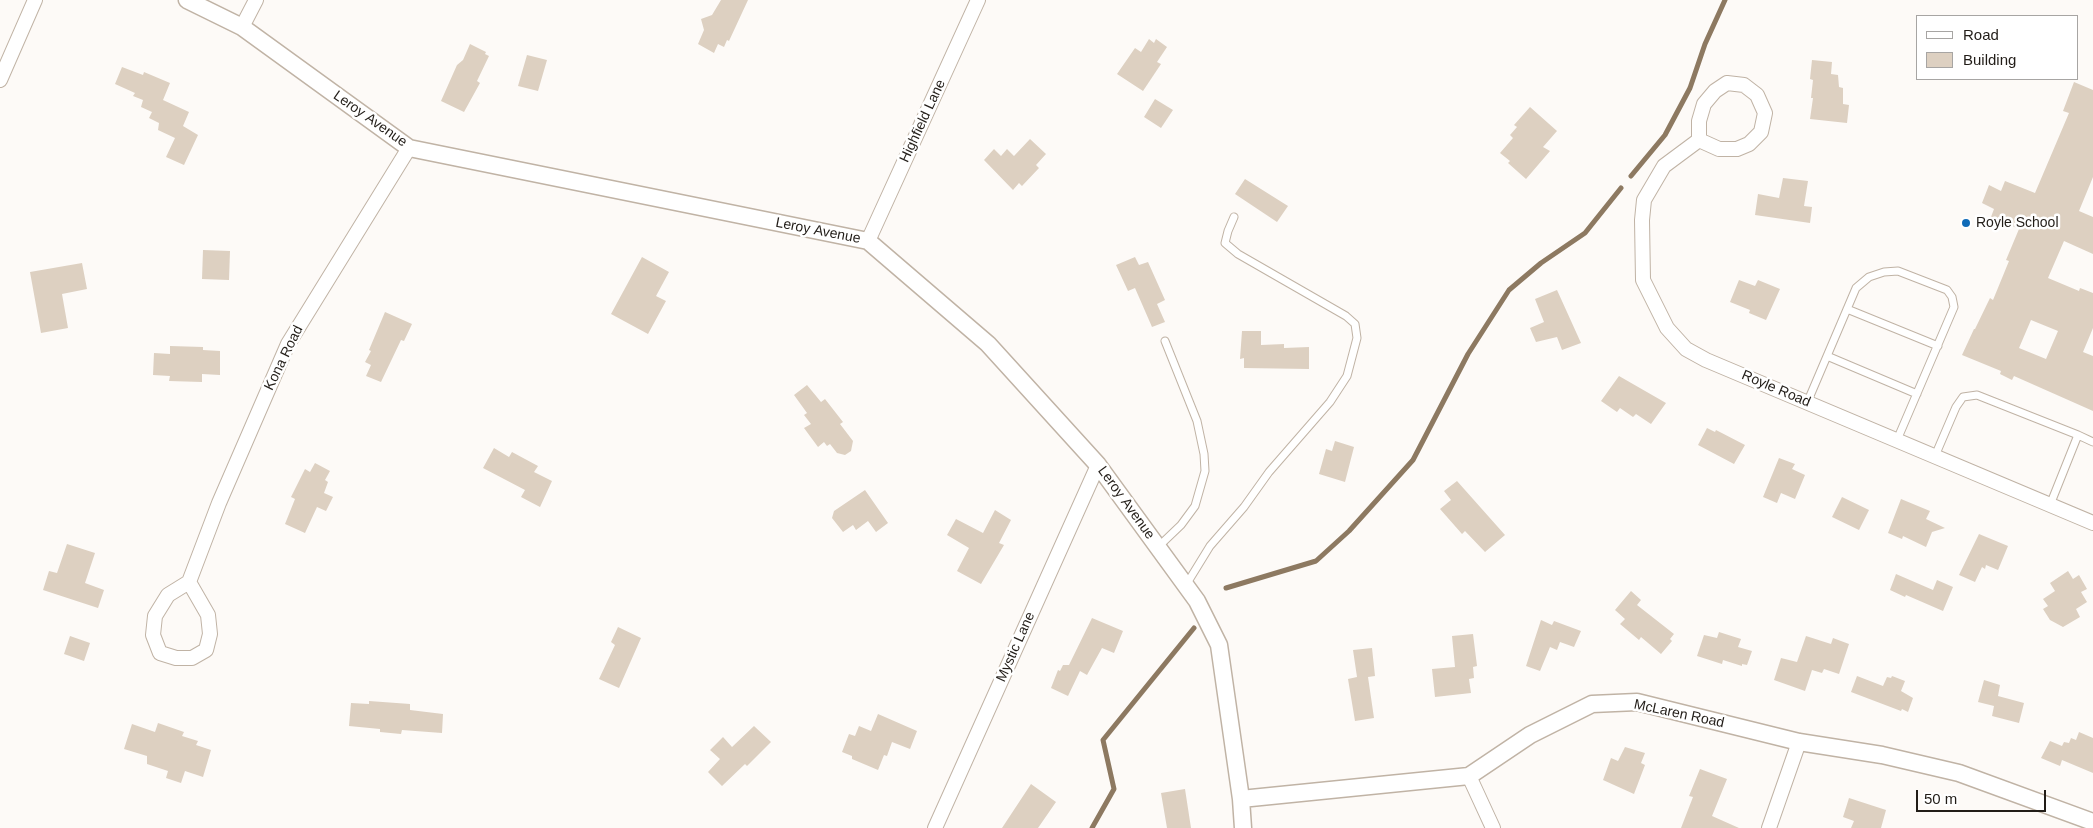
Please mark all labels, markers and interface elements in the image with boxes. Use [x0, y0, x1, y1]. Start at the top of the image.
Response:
legend [1916, 15, 2078, 80]
text: Road [1963, 26, 1999, 43]
text: Building [1963, 51, 2016, 68]
street label: Highfield Lane [896, 77, 950, 165]
street label: Leroy Avenue [330, 87, 410, 151]
street label: Leroy Avenue [774, 215, 862, 247]
place label: Royle School [1976, 215, 2058, 231]
marker: Royle School [1960, 217, 1972, 229]
street label: Kona Road [261, 323, 307, 393]
street label: Royle Road [1739, 367, 1813, 411]
street label: Leroy Avenue [1094, 463, 1158, 543]
street label: Mystic Lane [993, 609, 1039, 685]
street label: McLaren Road [1632, 696, 1726, 732]
scale bar [1918, 780, 2048, 812]
text: 50 m [1924, 790, 1957, 807]

